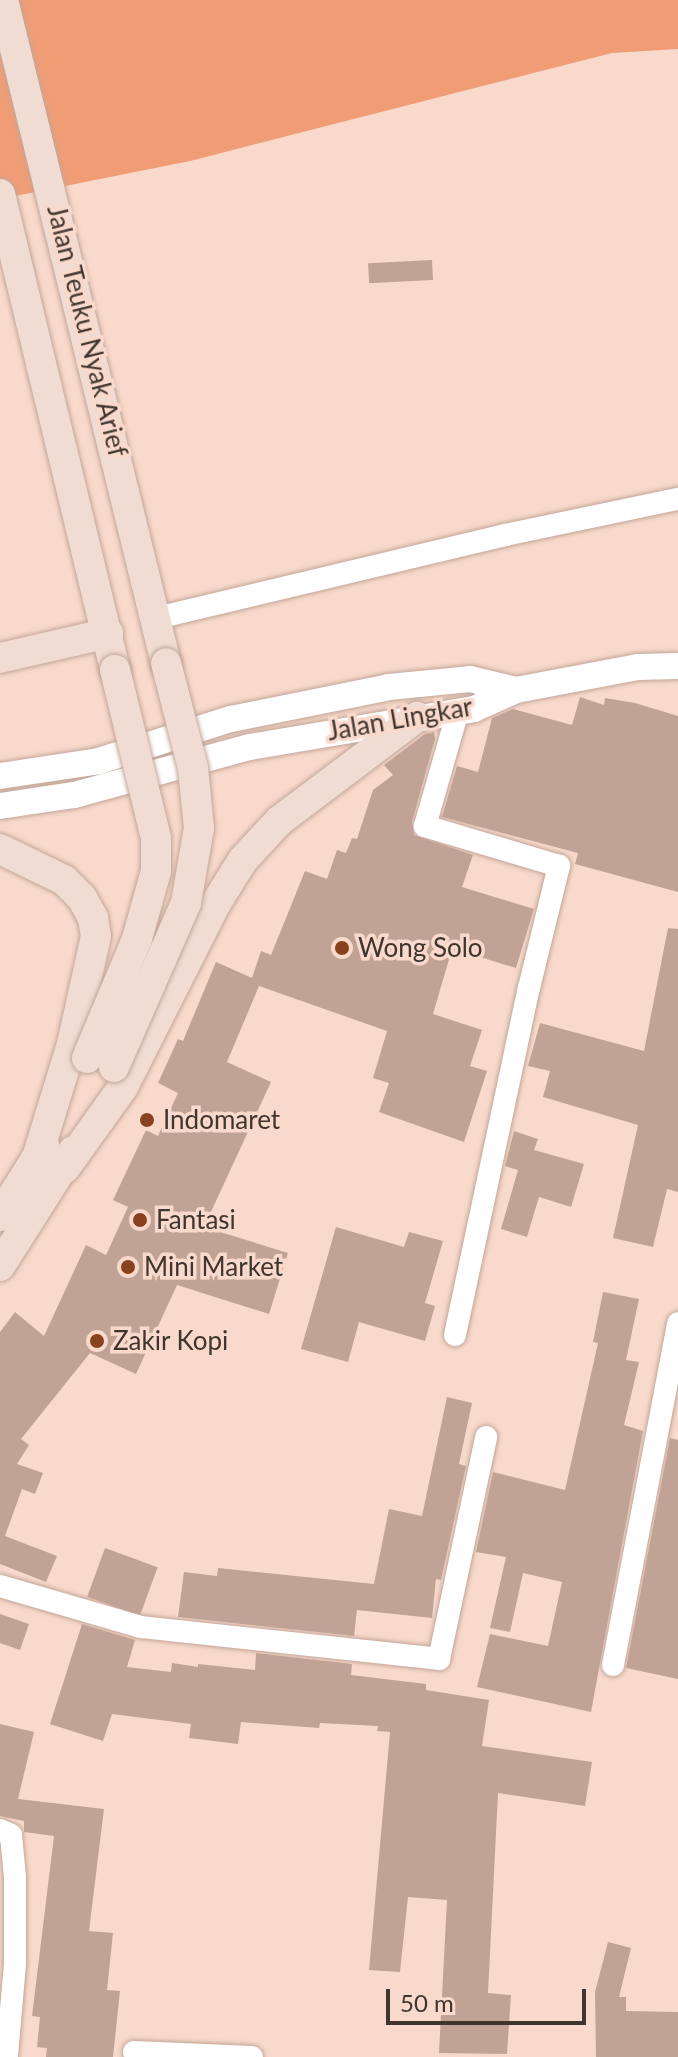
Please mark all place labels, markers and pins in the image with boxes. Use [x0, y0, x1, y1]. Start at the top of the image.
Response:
place label: Wong Solo [358, 932, 483, 964]
marker: Wong Solo [333, 939, 351, 957]
place label: Indomaret [163, 1104, 280, 1136]
marker: Indomaret [138, 1111, 156, 1129]
place label: Fantasi [156, 1204, 236, 1236]
marker: Fantasi [131, 1211, 149, 1229]
place label: Mini Market [144, 1251, 283, 1283]
marker: Mini Market [119, 1258, 137, 1276]
place label: Zakir Kopi [113, 1325, 229, 1357]
marker: Zakir Kopi [88, 1332, 106, 1350]

